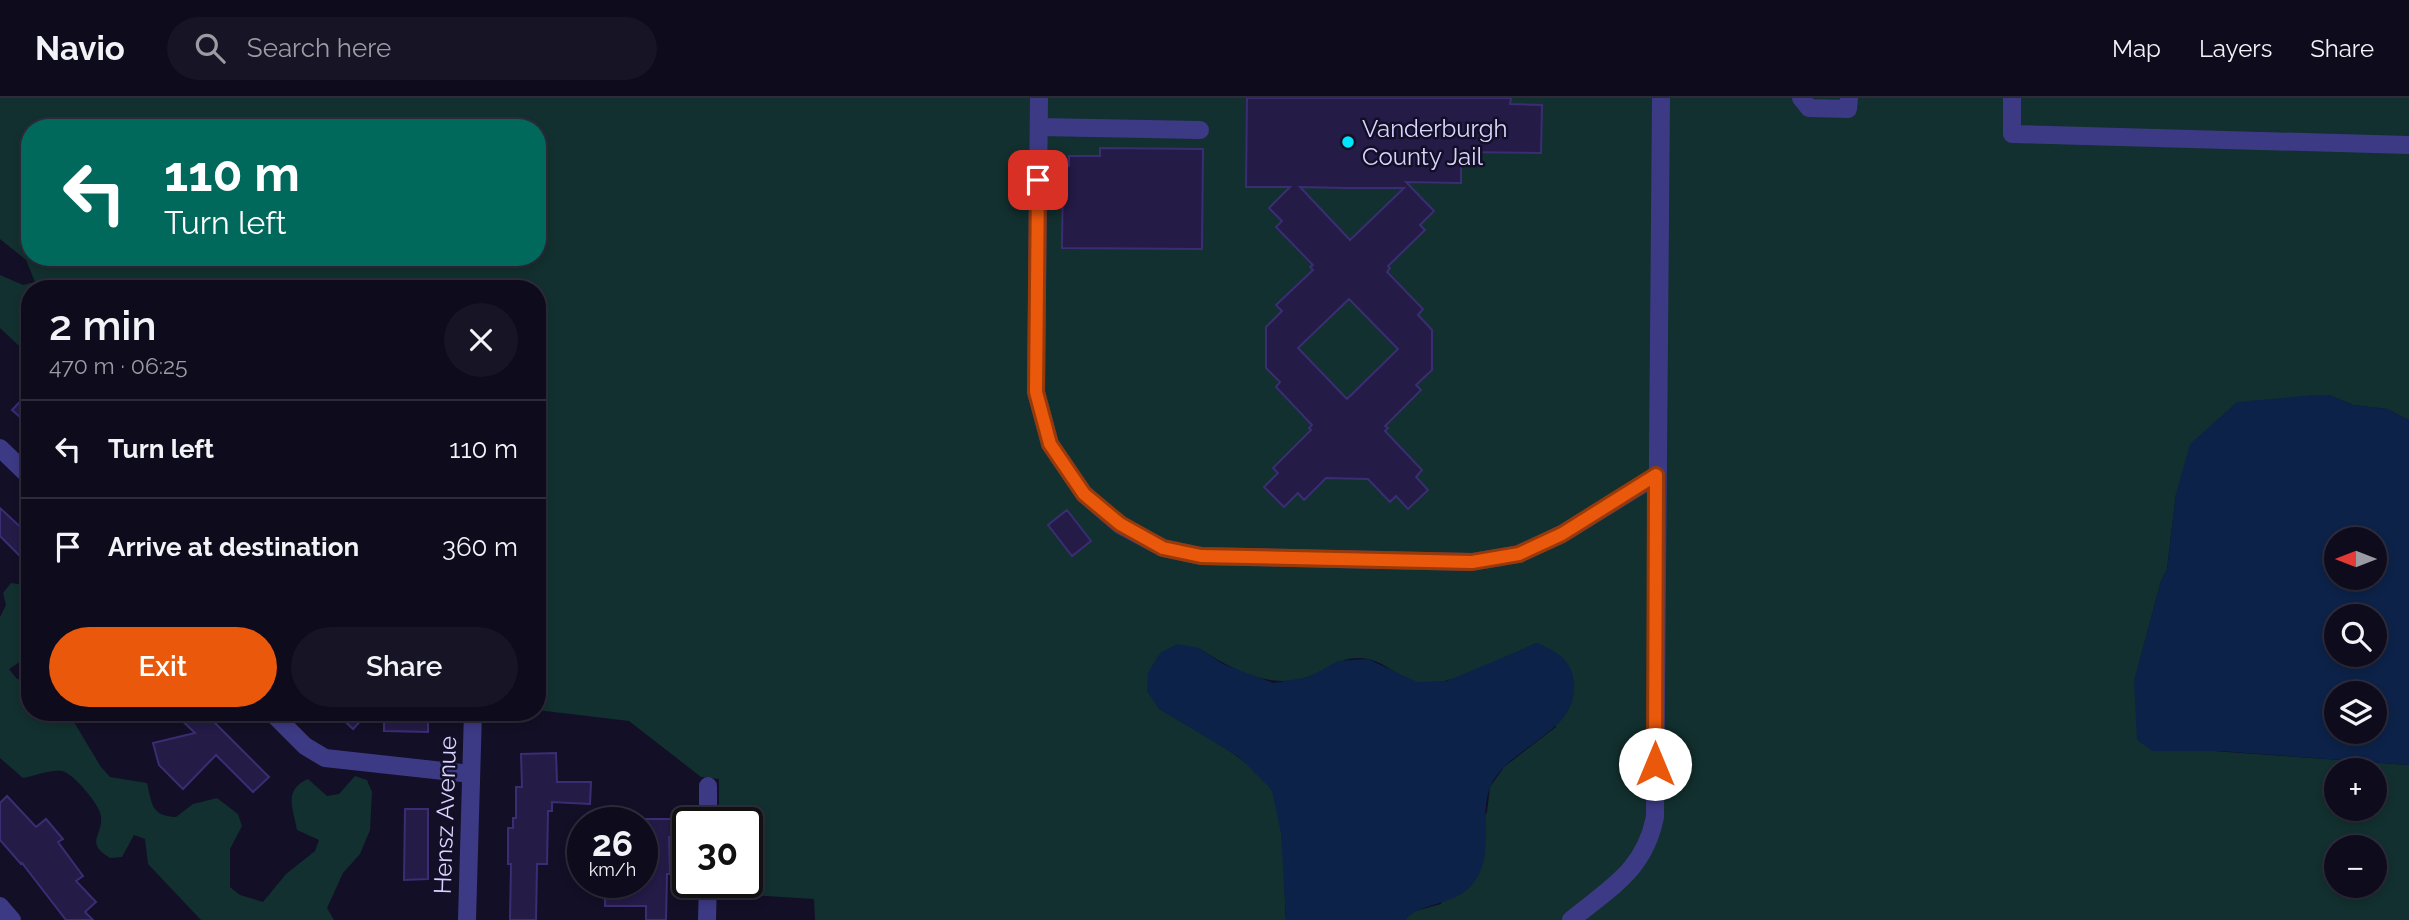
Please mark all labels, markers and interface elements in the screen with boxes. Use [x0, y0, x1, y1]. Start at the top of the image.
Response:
search box [167, 17, 657, 80]
text: Navio [35, 29, 125, 68]
icon: search [191, 29, 229, 67]
text: Search here [247, 33, 391, 63]
text: Map [2112, 34, 2161, 63]
text: Layers [2199, 34, 2272, 63]
text: Share [2310, 34, 2374, 63]
place label: Vanderburgh County Jail [1362, 114, 1508, 171]
marker: Vanderburgh County Jail [1340, 134, 1356, 150]
text: 110 m [164, 145, 300, 202]
icon: left [49, 147, 140, 238]
pin [1008, 150, 1068, 210]
icon: arrive [1019, 161, 1057, 199]
text: Turn left [164, 204, 286, 241]
text: 2 min [49, 301, 157, 350]
button: close [444, 303, 518, 377]
text: 470 m · 06:25 [49, 352, 188, 379]
icon: left [49, 430, 87, 468]
text: Turn left [108, 434, 214, 464]
text: 110 m [449, 434, 518, 464]
north arrow [2324, 527, 2387, 590]
map controls [2324, 527, 2387, 898]
icon: arrive [49, 528, 87, 566]
text: Arrive at destination [108, 532, 359, 562]
text: 360 m [442, 532, 518, 562]
button: search [2324, 604, 2387, 667]
button: Exit [49, 627, 277, 707]
button: Share [291, 627, 518, 707]
button: layers [2324, 681, 2387, 744]
position arrow [1618, 727, 1692, 801]
street label: Hensz Avenue [428, 735, 462, 895]
button: + [2324, 758, 2387, 821]
speed limit sign: 30 [672, 807, 763, 898]
text: 26 [592, 823, 633, 864]
button: − [2324, 835, 2387, 898]
text: km/h [589, 859, 636, 880]

